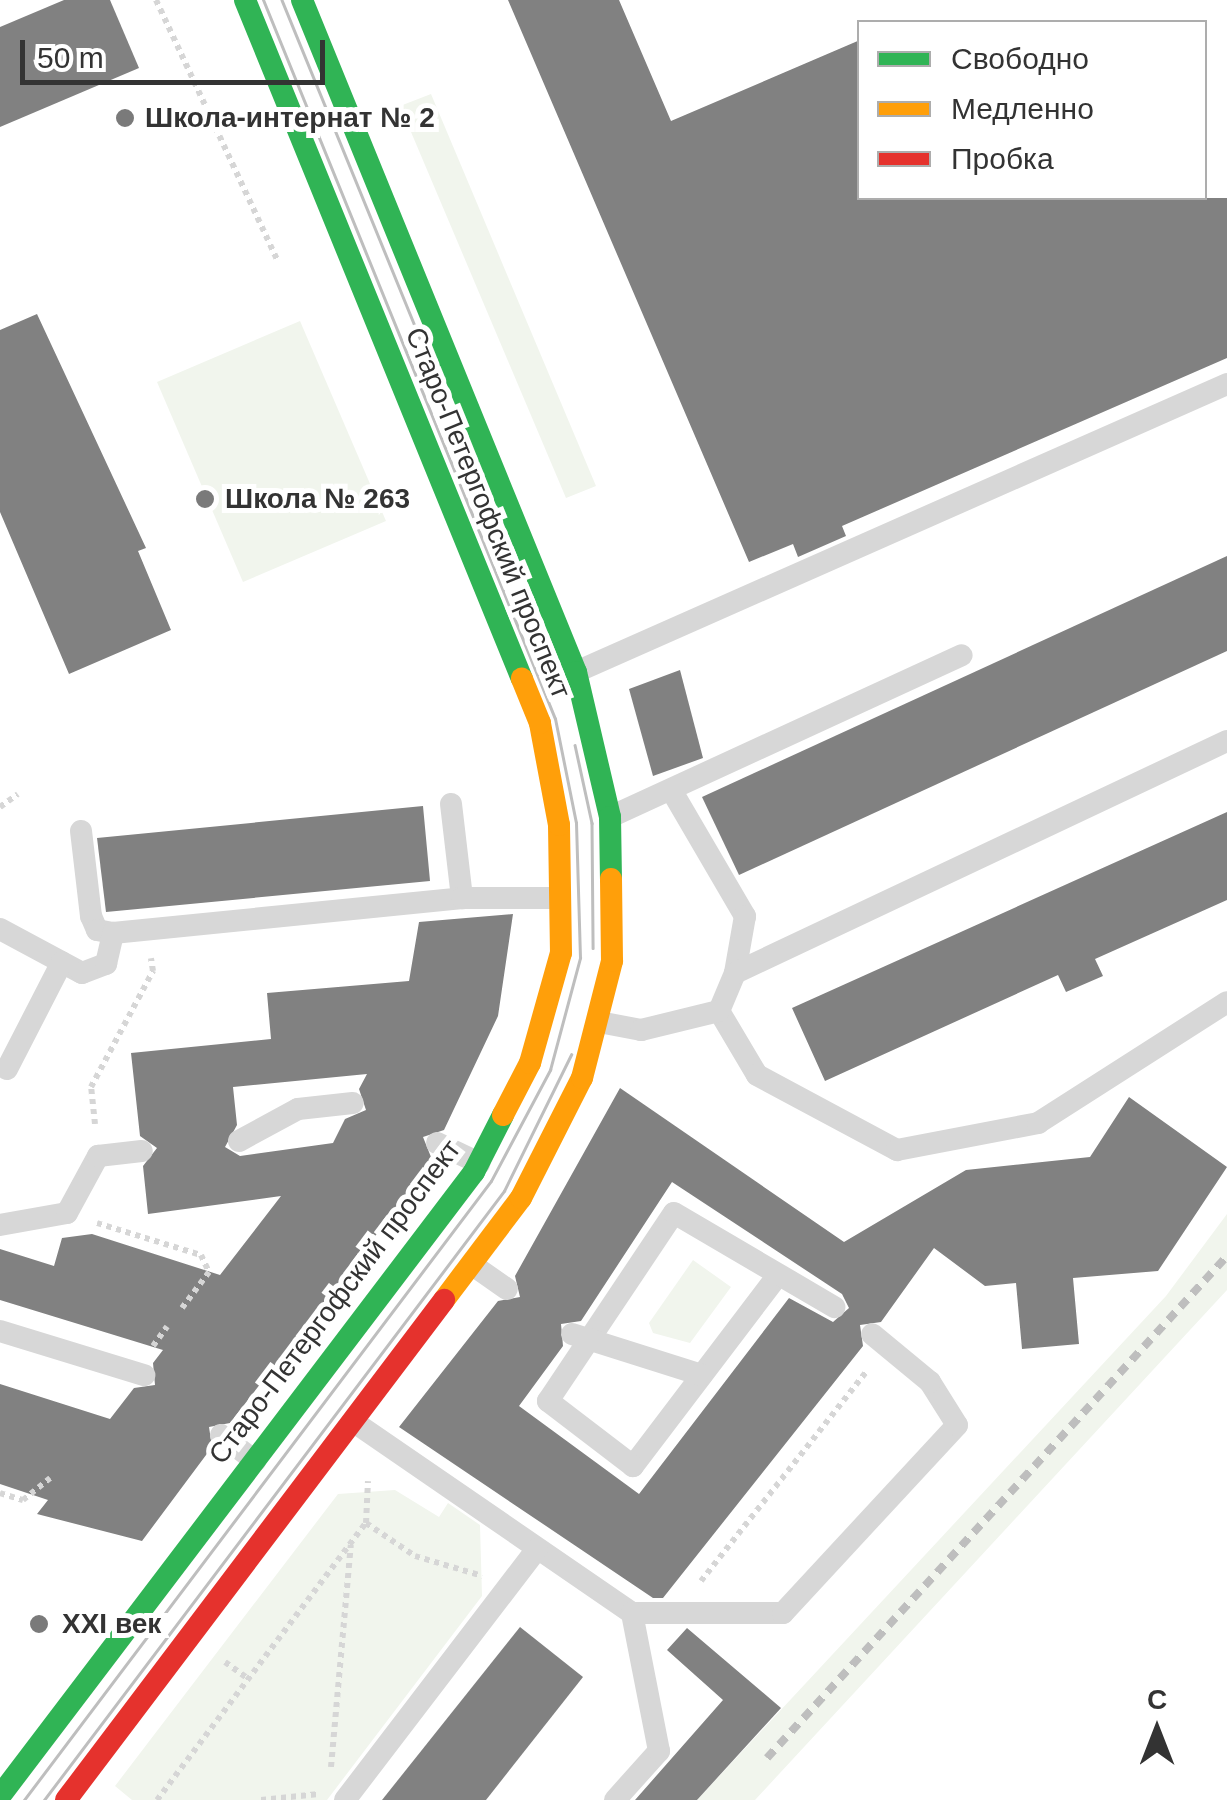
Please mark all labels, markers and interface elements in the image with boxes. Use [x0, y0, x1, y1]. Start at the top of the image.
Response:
scale bar [25, 20, 330, 82]
legend [857, 20, 1207, 200]
text: 50 m [37, 41, 104, 74]
text: Свободно [951, 42, 1089, 75]
text: Медленно [951, 92, 1094, 125]
place label: Школа-интернат № 2 [145, 101, 435, 135]
marker: Школа-интернат № 2 [114, 107, 136, 129]
text: Пробка [951, 142, 1054, 175]
street label: Старо-Петергофский проспект [398, 323, 578, 703]
place label: Школа № 263 [225, 482, 410, 516]
marker: Школа № 263 [194, 488, 216, 510]
street label: Старо-Петергофский проспект [202, 1133, 468, 1471]
place label: XXI век [62, 1607, 161, 1641]
marker: XXI век [26, 1611, 52, 1637]
north arrow [1107, 1680, 1207, 1780]
text: С [1147, 1684, 1167, 1715]

